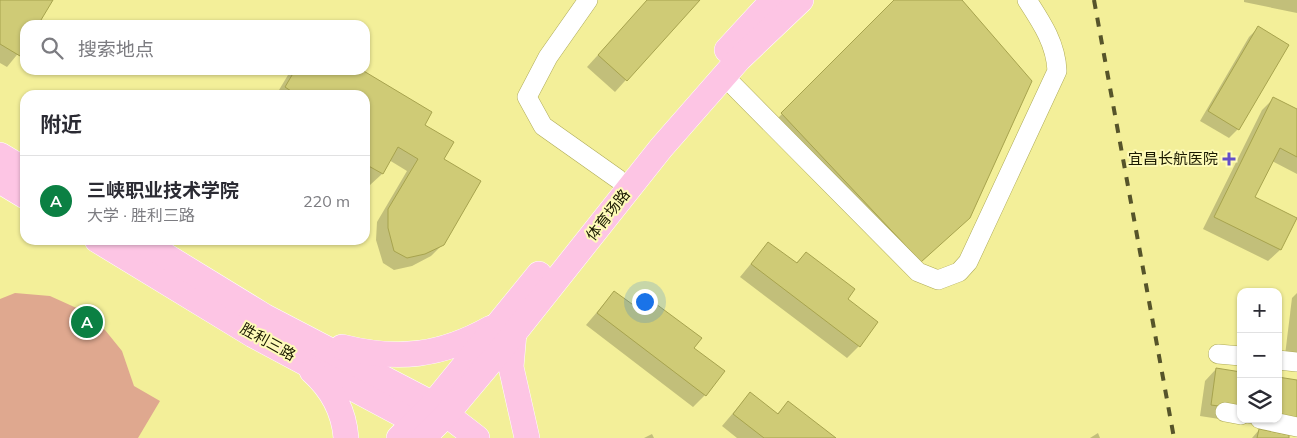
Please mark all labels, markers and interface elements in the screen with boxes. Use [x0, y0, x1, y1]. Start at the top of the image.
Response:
search box [20, 20, 370, 75]
icon: search [38, 34, 66, 62]
text: 搜索地点 [78, 37, 154, 61]
text: 附近 [40, 111, 82, 137]
place label: 宜昌长航医院 [1128, 149, 1218, 168]
marker: 宜昌长航医院 [1222, 152, 1236, 166]
text: 三峡职业技术学院 [87, 178, 239, 202]
street label: 体育场路 [582, 185, 634, 244]
text: A [50, 191, 62, 211]
text: 220 m [303, 191, 350, 211]
text: 大学 · 胜利三路 [87, 205, 195, 225]
map controls [1237, 288, 1282, 423]
button: + [1237, 288, 1282, 333]
your location [632, 289, 658, 315]
pin: A [71, 303, 103, 341]
street label: 胜利三路 [237, 319, 299, 364]
button: − [1237, 333, 1282, 378]
button: layers [1237, 378, 1282, 423]

